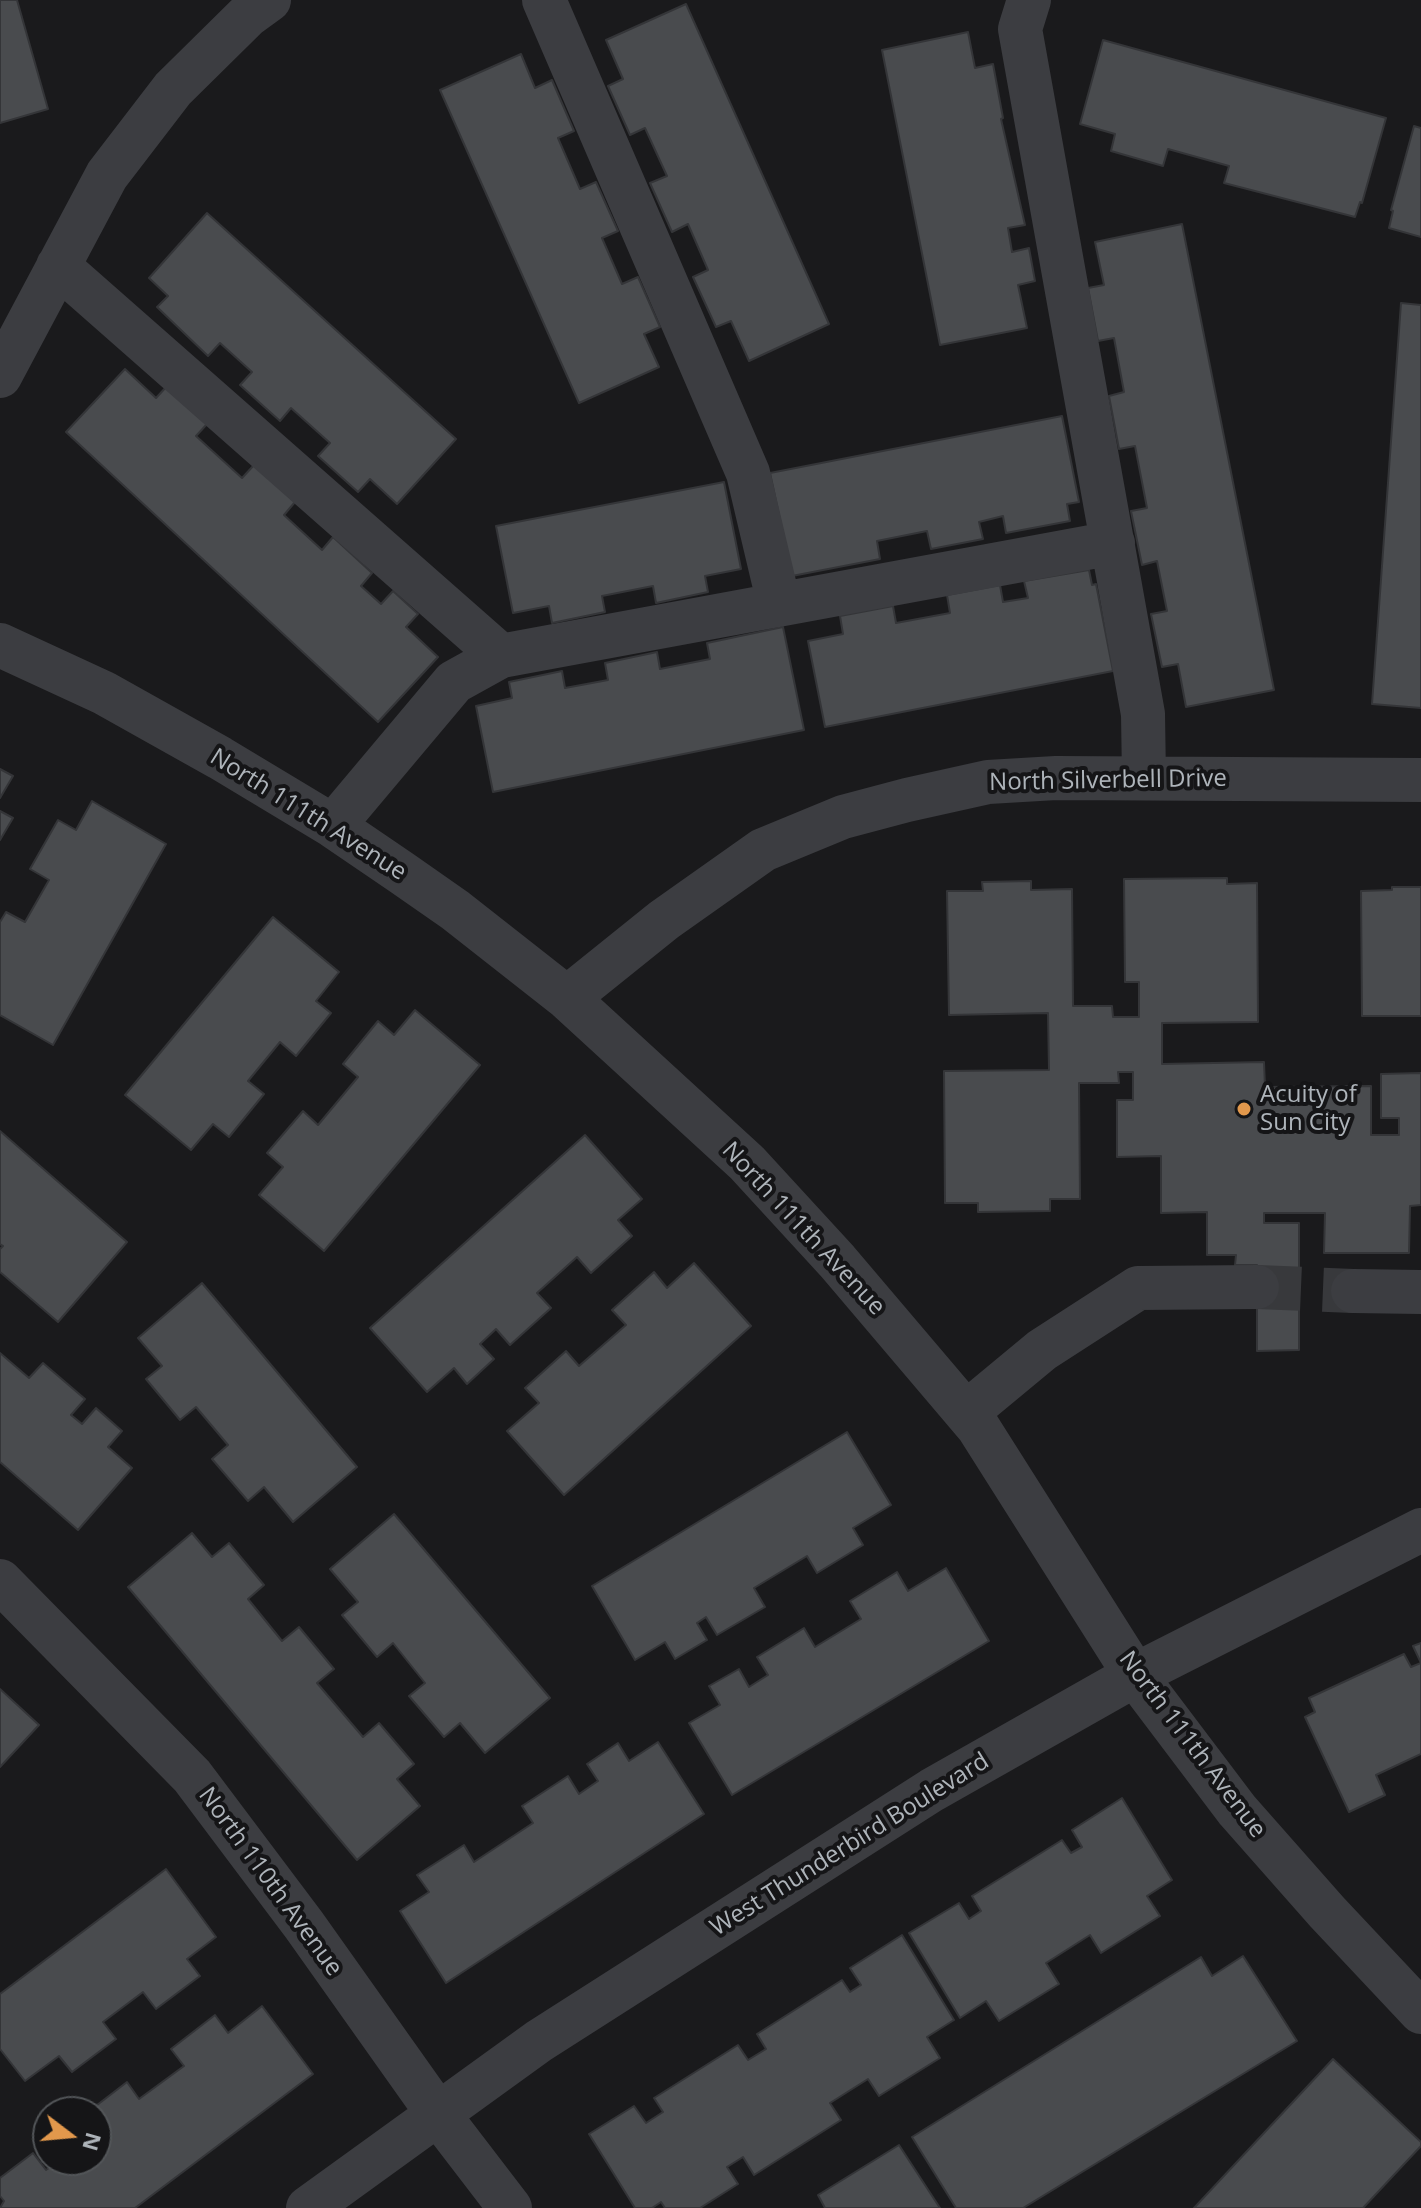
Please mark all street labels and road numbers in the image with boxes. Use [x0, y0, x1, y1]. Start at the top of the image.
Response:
street label: North 111th Avenue [205, 743, 411, 887]
street label: North Silverbell Drive [989, 765, 1227, 797]
street label: North 111th Avenue [715, 1137, 891, 1321]
street label: North 111th Avenue [1112, 1646, 1272, 1844]
street label: West Thunderbird Boulevard [706, 1747, 994, 1943]
street label: North 110th Avenue [192, 1782, 348, 1982]

